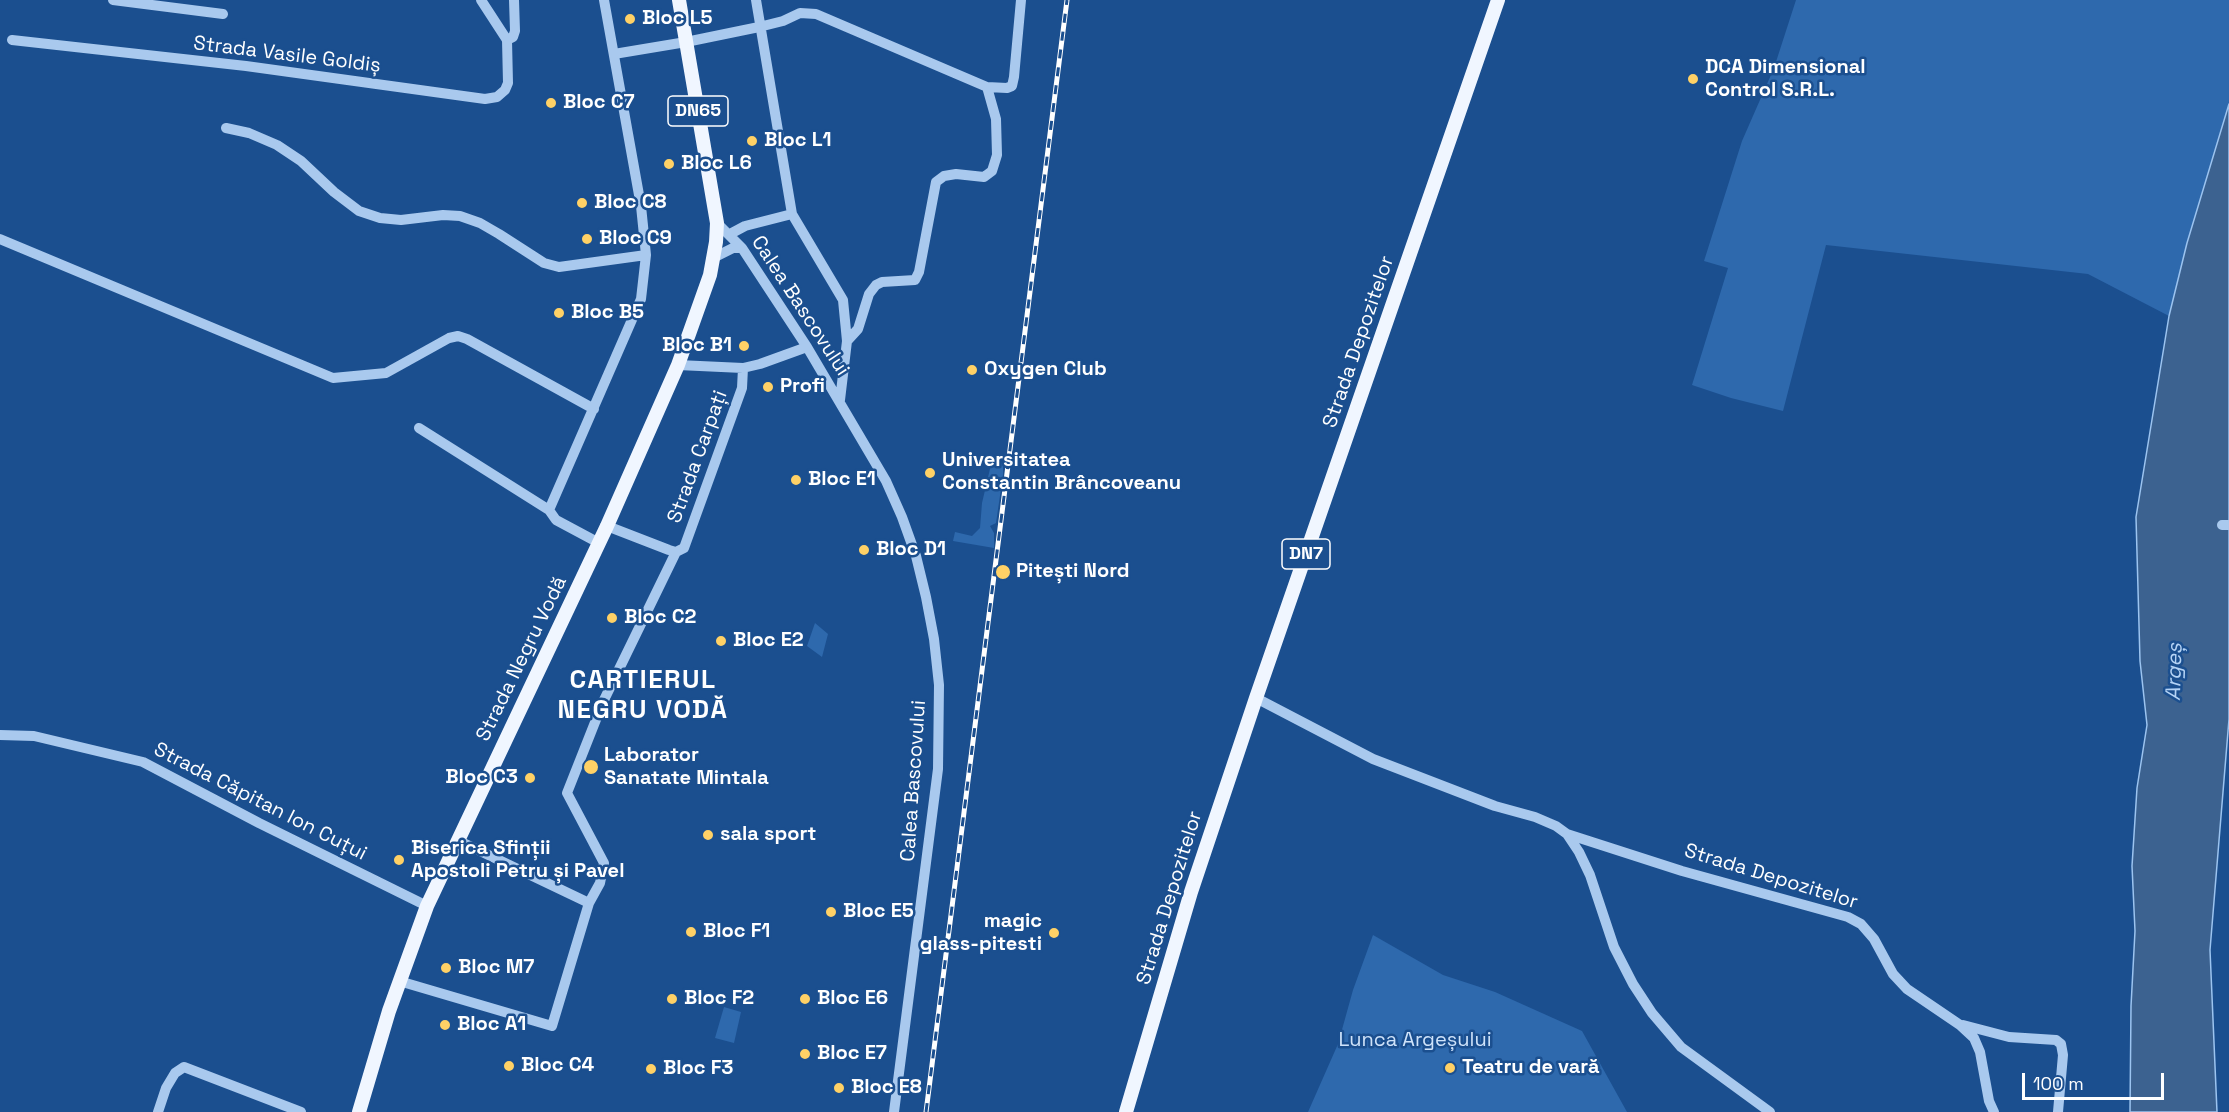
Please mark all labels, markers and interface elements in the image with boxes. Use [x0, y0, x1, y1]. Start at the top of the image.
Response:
place label: Bloc L5 [642, 7, 712, 31]
marker: Bloc L5 [623, 12, 637, 26]
street label: Strada Vasile Goldiș [192, 32, 382, 78]
place label: DCA Dimensional Control S.R.L. [1705, 56, 1866, 103]
marker: DCA Dimensional Control S.R.L. [1686, 72, 1700, 86]
place label: Bloc C7 [563, 91, 635, 115]
marker: Bloc C7 [544, 96, 558, 110]
road number: DN65 [668, 96, 728, 126]
place label: Bloc L1 [764, 129, 832, 153]
marker: Bloc L1 [745, 134, 759, 148]
place label: Bloc L6 [681, 152, 752, 176]
marker: Bloc L6 [662, 157, 676, 171]
place label: Bloc C8 [594, 191, 667, 215]
marker: Bloc C8 [575, 196, 589, 210]
place label: Bloc C9 [599, 227, 672, 251]
marker: Bloc C9 [580, 232, 594, 246]
street label: Calea Bascovului [746, 232, 854, 380]
street label: Strada Depozitelor [1318, 253, 1400, 431]
place label: Bloc B5 [571, 301, 644, 325]
marker: Bloc B5 [552, 306, 566, 320]
place label: Bloc B1 [662, 334, 732, 358]
marker: Bloc B1 [737, 339, 751, 353]
place label: Oxygen Club [984, 358, 1107, 382]
marker: Oxygen Club [965, 363, 979, 377]
place label: Profi [780, 375, 825, 399]
marker: Profi [761, 380, 775, 394]
street label: Strada Carpați [663, 388, 733, 526]
place label: Universitatea Constantin Brâncoveanu [942, 449, 1181, 496]
marker: Universitatea Constantin Brâncoveanu [923, 466, 937, 480]
place label: Bloc E1 [808, 468, 876, 492]
marker: Bloc E1 [789, 473, 803, 487]
place label: Bloc D1 [876, 538, 946, 562]
road number: DN7 [1282, 539, 1330, 569]
marker: Bloc D1 [857, 543, 871, 557]
place label: Pitești Nord [1016, 560, 1129, 584]
marker: Pitești Nord [994, 563, 1012, 581]
street label: Strada Negru Vodă [472, 573, 572, 745]
place label: Bloc C2 [624, 606, 696, 630]
marker: Bloc C2 [605, 611, 619, 625]
place label: Bloc E2 [733, 629, 804, 653]
marker: Bloc E2 [714, 634, 728, 648]
water label: Argeș [2161, 643, 2189, 701]
district label: CARTIERUL NEGRU VODĂ [558, 665, 728, 726]
street label: Calea Bascovului [896, 699, 932, 863]
street label: Strada Căpitan Ion Cuțui [150, 738, 370, 866]
place label: Laborator Sanatate Mintala [604, 744, 769, 791]
marker: Laborator Sanatate Mintala [582, 758, 600, 776]
place label: Bloc C3 [445, 766, 518, 790]
marker: Bloc C3 [523, 771, 537, 785]
street label: Strada Depozitelor [1132, 808, 1208, 988]
place label: sala sport [720, 823, 816, 847]
marker: sala sport [701, 828, 715, 842]
place label: Biserica Sfinții Apostoli Petru și Pavel [411, 837, 624, 884]
street label: Strada Depozitelor [1681, 839, 1861, 915]
marker: Biserica Sfinții Apostoli Petru și Pavel [392, 853, 406, 867]
place label: Bloc E5 [843, 900, 914, 924]
marker: Bloc E5 [824, 905, 838, 919]
place label: magic glass-pitesti [920, 910, 1042, 957]
place label: Bloc F1 [703, 920, 770, 944]
marker: Bloc F1 [684, 925, 698, 939]
marker: magic glass-pitesti [1047, 926, 1061, 940]
place label: Bloc M7 [458, 956, 534, 980]
marker: Bloc M7 [439, 961, 453, 975]
place label: Bloc F2 [684, 987, 754, 1011]
place label: Bloc E6 [817, 987, 888, 1011]
marker: Bloc F2 [665, 992, 679, 1006]
marker: Bloc E6 [798, 992, 812, 1006]
place label: Bloc A1 [457, 1013, 526, 1037]
marker: Bloc A1 [438, 1018, 452, 1032]
park label: Lunca Argeșului [1338, 1029, 1492, 1053]
place label: Bloc E7 [817, 1042, 887, 1066]
marker: Bloc E7 [798, 1047, 812, 1061]
place label: Bloc C4 [521, 1054, 594, 1078]
place label: Teatru de vară [1462, 1056, 1600, 1080]
place label: Bloc F3 [663, 1057, 733, 1081]
marker: Bloc C4 [502, 1059, 516, 1073]
marker: Teatru de vară [1443, 1061, 1457, 1075]
scale bar [2025, 1061, 2168, 1099]
marker: Bloc F3 [644, 1062, 658, 1076]
text: 100 m [2033, 1072, 2084, 1095]
place label: Bloc E8 [851, 1076, 922, 1100]
marker: Bloc E8 [832, 1081, 846, 1095]

